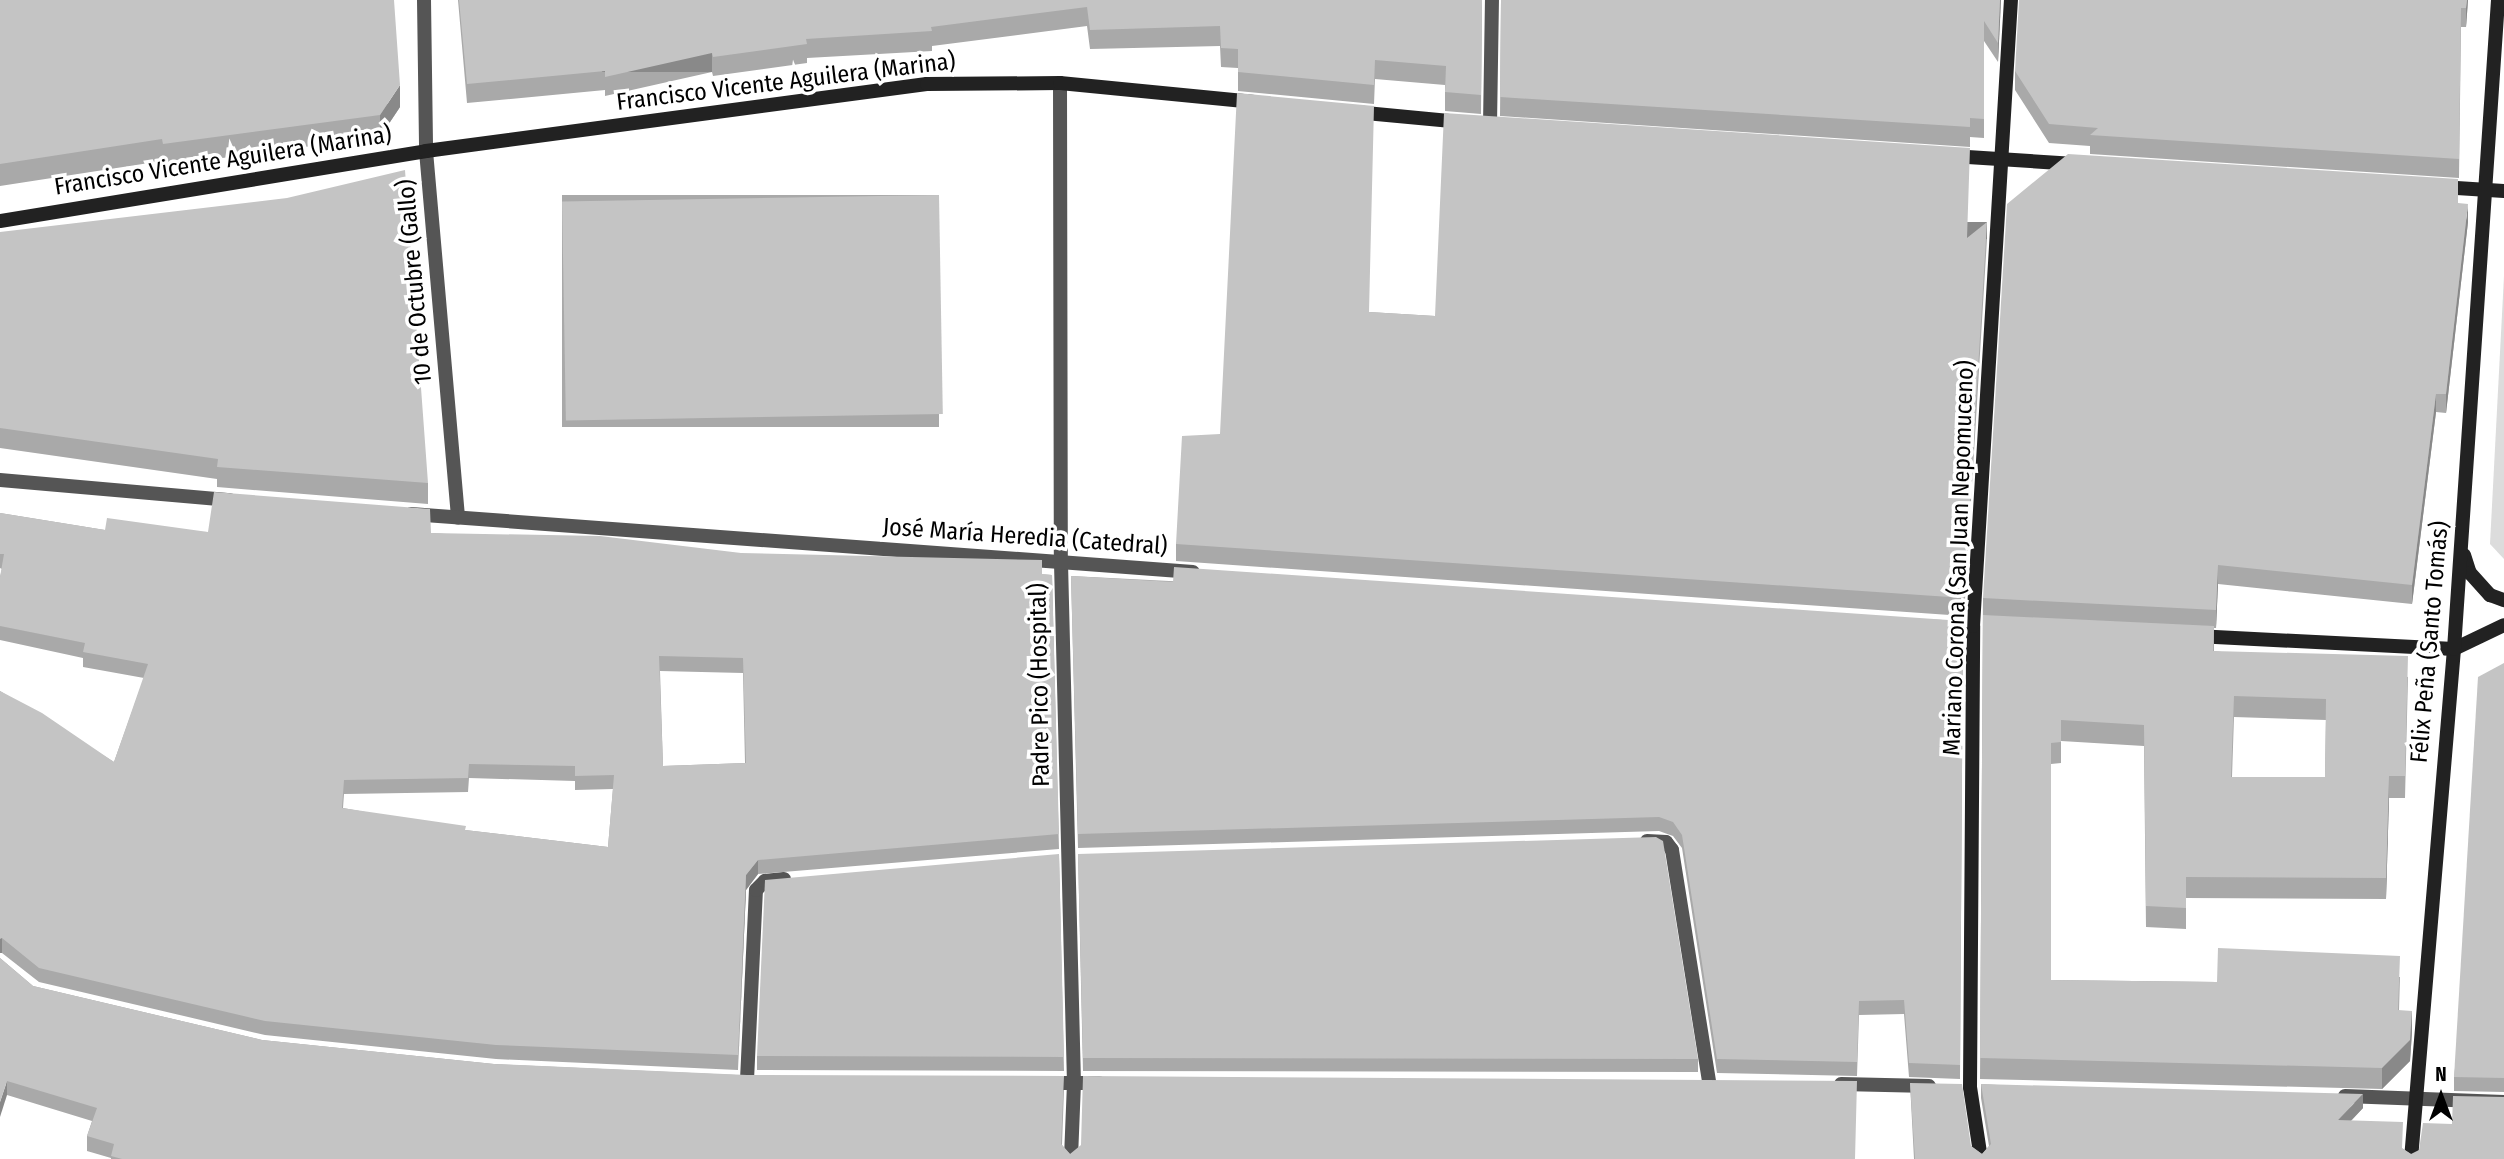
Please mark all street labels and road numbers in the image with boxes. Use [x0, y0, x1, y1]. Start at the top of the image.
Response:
street label: Francisco Vicente Aguilera (Marina) [615, 47, 957, 117]
street label: Francisco Vicente Aguilera (Marina) [52, 120, 394, 202]
street label: 10 de Octubre (Gallo) [392, 178, 438, 386]
street label: Mariano Corona (San Juan Nepomuceno) [1938, 360, 1980, 756]
street label: José María Heredia (Catedral) [882, 513, 1168, 561]
street label: Félix Peña (Santo Tomás) [2405, 520, 2455, 764]
street label: Padre Pico (Hospital) [1024, 583, 1056, 787]

